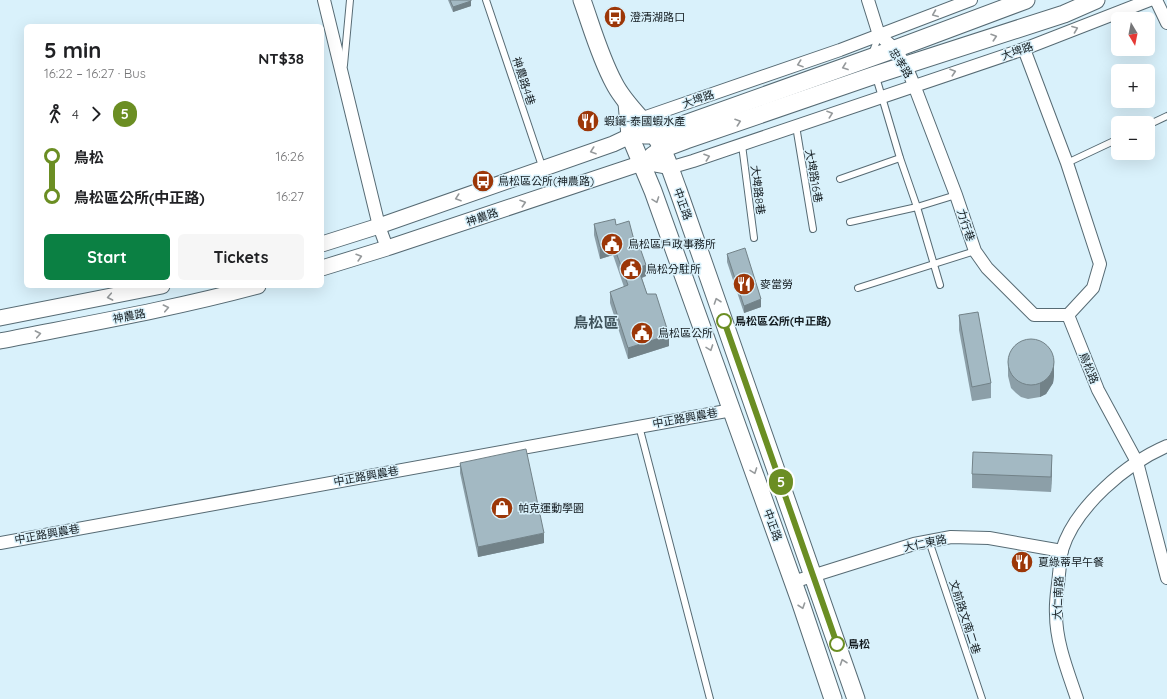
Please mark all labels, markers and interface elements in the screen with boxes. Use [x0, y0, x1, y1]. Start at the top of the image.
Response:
bus stop icon: 澄清湖路口 [602, 4, 628, 30]
place label: 澄清湖路口 [630, 10, 685, 24]
one-way arrow [931, 10, 938, 18]
north arrow [1111, 12, 1155, 56]
map controls [1111, 12, 1155, 160]
one-way arrow [1072, 25, 1079, 33]
one-way arrow [991, 33, 998, 42]
text: 5 min [44, 36, 101, 64]
street label: 大埤路 [999, 39, 1035, 63]
street label: 忠孝路 [886, 45, 916, 81]
text: NT$38 [258, 49, 304, 68]
street label: 神農路4巷 [510, 55, 538, 107]
one-way arrow [796, 59, 803, 68]
one-way arrow [842, 62, 849, 70]
button: + [1111, 64, 1155, 108]
text: 16:22 – 16:27 · Bus [44, 65, 146, 81]
one-way arrow [949, 69, 956, 77]
street label: 大埤路 [680, 87, 716, 111]
icon: walk [44, 103, 66, 125]
icon: forward [85, 103, 107, 125]
text: 5 [121, 105, 129, 123]
text: 4 [72, 106, 79, 122]
restaurant icon: 蝦鑶-泰國蝦水產 [575, 108, 601, 134]
one-way arrow [826, 111, 833, 119]
place label: 蝦鑶-泰國蝦水產 [604, 114, 685, 128]
button: − [1111, 116, 1155, 160]
one-way arrow [734, 118, 741, 127]
one-way arrow [590, 146, 597, 154]
text: 鳥松 [74, 148, 104, 167]
text: 16:26 [276, 148, 304, 164]
street label: 大埤路16巷 [802, 148, 826, 204]
one-way arrow [703, 153, 710, 161]
street label: 大埤路8巷 [748, 164, 768, 216]
bus stop icon: 鳥松區公所(神農路) [470, 168, 496, 194]
place label: 鳥松區公所(神農路) [498, 174, 594, 188]
street label: 中正路 [671, 186, 695, 222]
text: 鳥松區公所(中正路) [74, 188, 205, 207]
text: 16:27 [276, 188, 304, 204]
one-way arrow [454, 194, 461, 202]
one-way arrow [652, 196, 660, 203]
one-way arrow [519, 199, 526, 208]
street label: 神農路 [464, 205, 500, 229]
street label: 力行巷 [954, 207, 978, 243]
public building icon: 鳥松區戶政事務所 [599, 231, 625, 257]
button: Start [44, 234, 170, 280]
button: Tickets [178, 234, 304, 280]
place label: 鳥松區戶政事務所 [628, 237, 716, 251]
one-way arrow [356, 253, 363, 262]
public building icon: 鳥松分駐所 [618, 256, 644, 282]
place label: 鳥松分駐所 [646, 262, 701, 276]
restaurant icon: 麥當勞 [731, 271, 757, 297]
place label: 麥當勞 [760, 277, 793, 291]
one-way arrow [107, 292, 114, 300]
one-way arrow [713, 297, 722, 304]
one-way arrow [163, 305, 169, 313]
street label: 神農路 [111, 306, 147, 326]
district label: 鳥松區 [573, 313, 619, 332]
marker: 鳥松區公所(中正路) [716, 313, 732, 329]
place label: 鳥松區公所(中正路) [735, 314, 831, 328]
public building icon: 鳥松區公所 [629, 320, 655, 346]
place label: 鳥松區公所 [658, 326, 713, 340]
one-way arrow [35, 330, 41, 338]
one-way arrow [705, 345, 714, 352]
street label: 鳥松路 [1076, 350, 1102, 386]
street label: 中正路興農巷 [651, 405, 719, 431]
street label: 中正路興農巷 [332, 463, 400, 489]
one-way arrow [749, 467, 757, 474]
line badge: 5 [768, 469, 794, 495]
text: 5 [777, 473, 785, 491]
shop icon: 帕克運動學園 [489, 495, 515, 521]
place label: 帕克運動學園 [518, 501, 584, 515]
street label: 中正路 [761, 507, 785, 543]
street label: 中正路興農巷 [13, 521, 81, 547]
street label: 大仁東路 [902, 532, 948, 554]
restaurant icon: 夏綠蒂早午餐 [1009, 549, 1035, 575]
place label: 夏綠蒂早午餐 [1038, 555, 1104, 569]
street label: 大仁南路 [1050, 576, 1066, 620]
street label: 文前路文南二巷 [946, 578, 984, 656]
one-way arrow [797, 603, 806, 610]
marker: 鳥松 [829, 636, 845, 652]
place label: 鳥松 [848, 637, 870, 651]
one-way arrow [839, 659, 848, 666]

